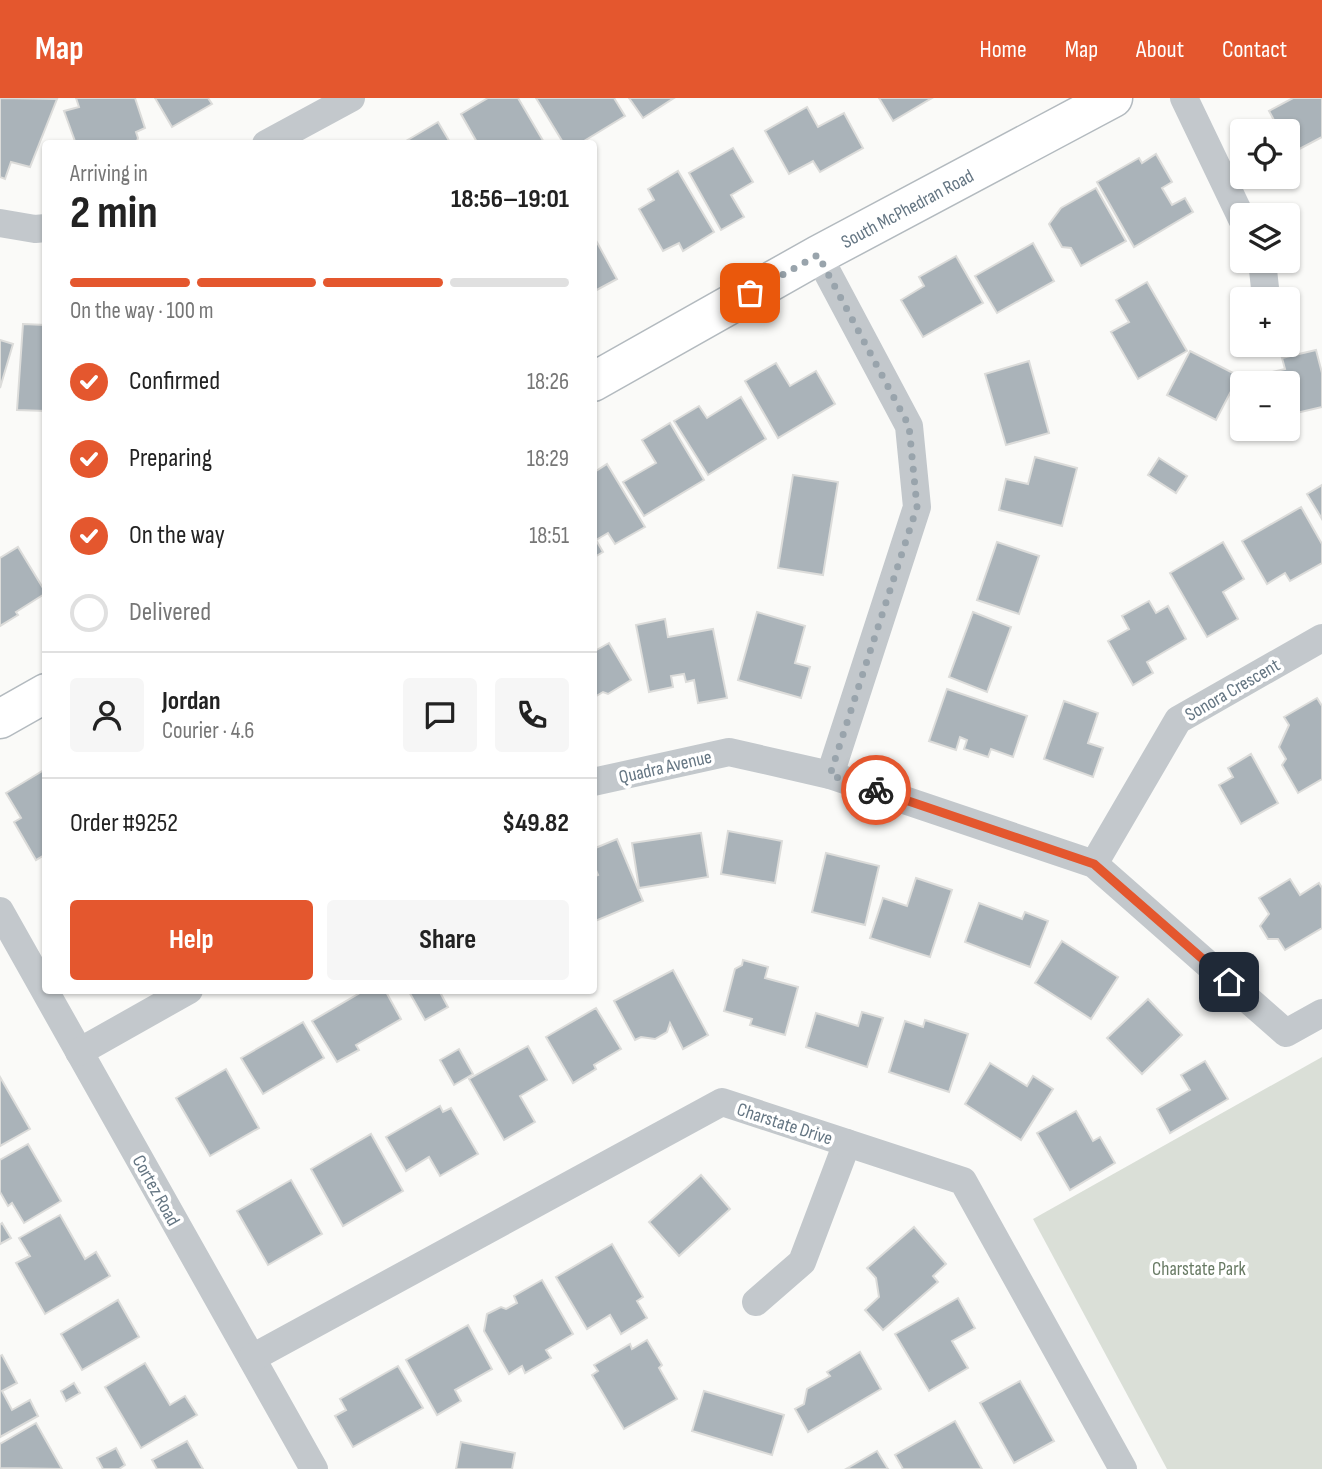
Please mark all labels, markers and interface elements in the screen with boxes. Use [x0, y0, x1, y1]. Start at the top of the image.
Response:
text: Map [35, 29, 84, 69]
text: Home [979, 35, 1027, 64]
text: Map [1065, 35, 1098, 64]
text: About [1136, 35, 1184, 64]
text: Contact [1222, 35, 1287, 64]
map controls [1230, 119, 1300, 441]
button: locate [1230, 119, 1300, 189]
text: Arriving in [70, 160, 148, 188]
street label: South McPhedran Road [838, 165, 978, 254]
text: 18:56–19:01 [451, 184, 569, 215]
text: 2 min [70, 186, 158, 241]
button: layers [1230, 203, 1300, 273]
pin [720, 263, 780, 323]
icon: bag [731, 274, 769, 312]
button: + [1230, 287, 1300, 357]
text: On the way · 100 m [70, 297, 214, 325]
icon: check [70, 363, 108, 401]
text: Confirmed [129, 366, 220, 397]
text: 18:26 [527, 368, 569, 396]
button: − [1230, 371, 1300, 441]
icon: check [70, 440, 108, 478]
text: Preparing [129, 443, 212, 474]
text: 18:29 [527, 445, 569, 473]
icon: check [70, 517, 108, 555]
text: On the way [129, 520, 225, 551]
text: 18:51 [529, 522, 569, 550]
text: Delivered [129, 597, 211, 628]
street label: Sonora Crescent [1181, 654, 1284, 727]
button: person [70, 678, 144, 752]
button: chat [403, 678, 477, 752]
button: phone [495, 678, 569, 752]
text: Jordan [162, 686, 220, 717]
text: Courier · 4.6 [162, 717, 254, 745]
street label: Quadra Avenue [617, 746, 714, 789]
courier [841, 755, 911, 825]
icon: bike [857, 771, 895, 809]
text: Order #9252 [70, 808, 178, 839]
text: $49.82 [502, 808, 569, 839]
button: Help [70, 900, 313, 980]
button: Share [327, 900, 569, 980]
pin [1199, 952, 1259, 1012]
icon: home [1210, 963, 1248, 1001]
street label: Charstate Drive [734, 1098, 835, 1151]
street label: Cortez Road [127, 1151, 185, 1230]
park label: Charstate Park [1152, 1258, 1247, 1281]

